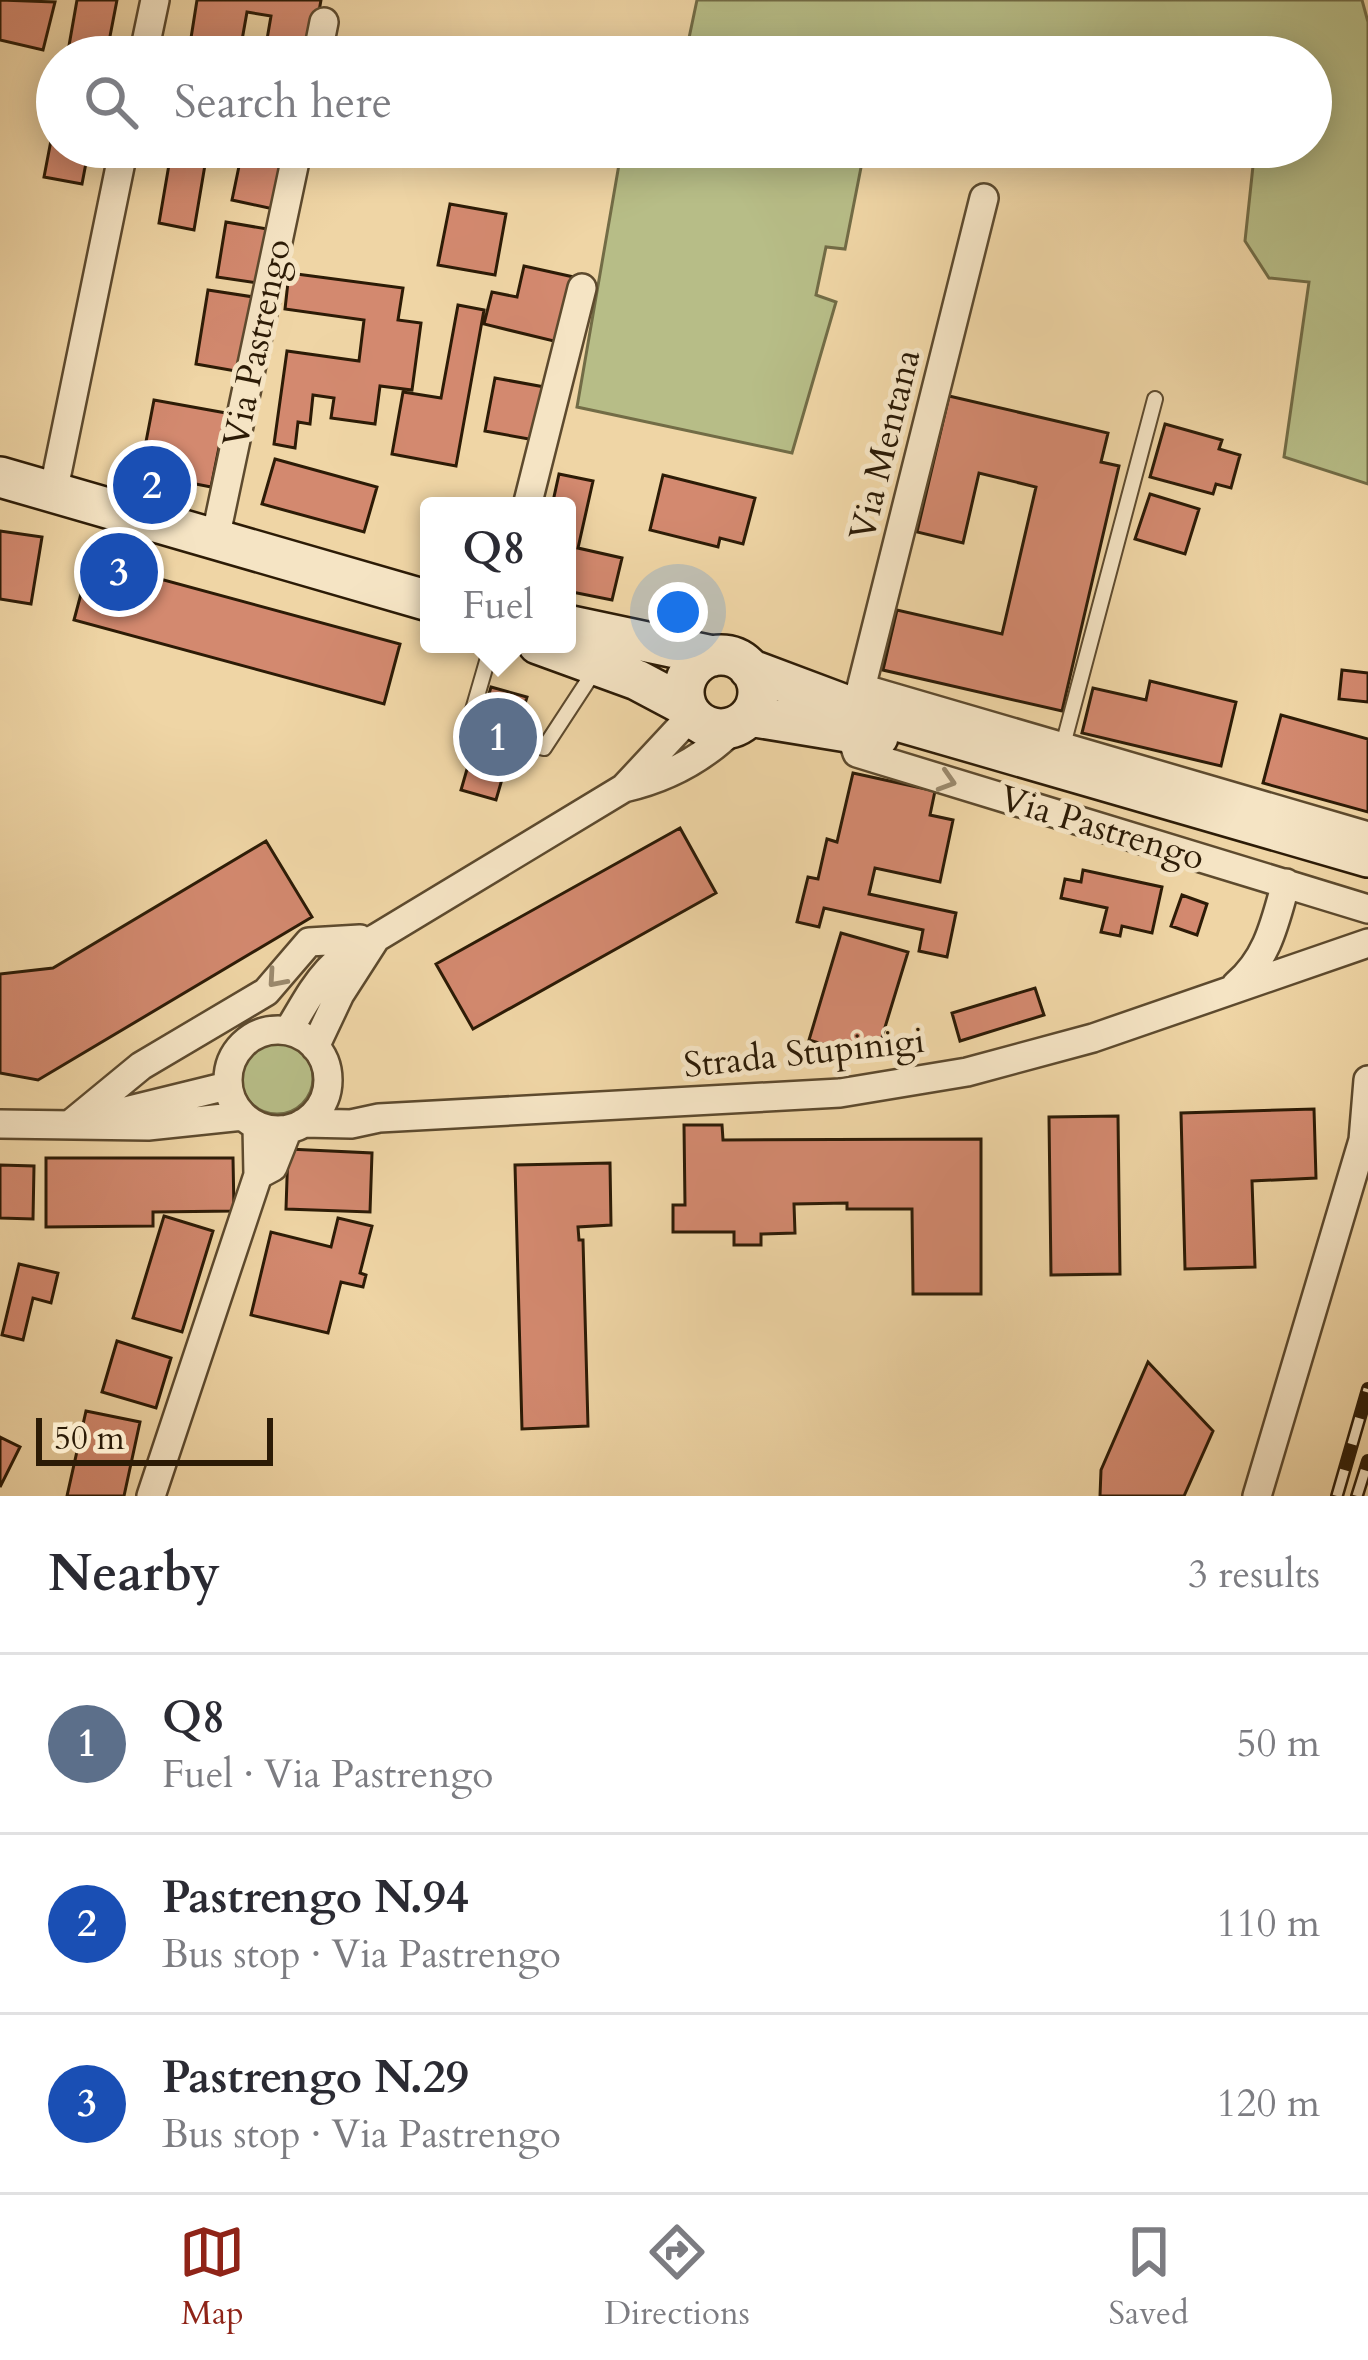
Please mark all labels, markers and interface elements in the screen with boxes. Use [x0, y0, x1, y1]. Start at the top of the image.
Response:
search box [36, 36, 1332, 168]
icon: search [78, 69, 144, 135]
text: Search here [174, 72, 392, 133]
street label: Via Pastrengo [211, 234, 303, 452]
street label: Via Mentana [838, 344, 933, 546]
pin: 2 [113, 440, 191, 530]
popup [420, 497, 576, 653]
text: Q8 [462, 518, 525, 579]
pin: 3 [80, 527, 158, 617]
text: Fuel [462, 579, 534, 632]
your location [648, 582, 708, 642]
pin: 1 [459, 692, 537, 782]
one-way arrow [936, 766, 957, 791]
street label: Via Pastrengo [994, 774, 1210, 882]
one-way arrow [269, 965, 290, 987]
street label: Strada Stupinigi [681, 1016, 927, 1090]
scale bar [36, 1412, 273, 1465]
text: 50 m [54, 1416, 125, 1461]
text: Nearby [48, 1539, 220, 1609]
text: 3 results [1188, 1548, 1320, 1601]
text: Q8 [162, 1687, 225, 1748]
text: 1 [77, 1717, 97, 1770]
text: 50 m [1237, 1717, 1320, 1770]
text: Fuel · Via Pastrengo [162, 1748, 493, 1801]
text: Pastrengo N.94 [162, 1867, 469, 1928]
text: 2 [77, 1897, 97, 1950]
text: 110 m [1217, 1897, 1320, 1950]
text: Bus stop · Via Pastrengo [162, 1928, 561, 1981]
text: Pastrengo N.29 [162, 2047, 469, 2108]
text: 3 [77, 2077, 97, 2130]
text: 120 m [1217, 2077, 1320, 2130]
text: Bus stop · Via Pastrengo [162, 2108, 561, 2161]
tab: Map [179, 2219, 245, 2336]
tab: Directions [604, 2219, 750, 2336]
tab: Saved [1109, 2219, 1189, 2336]

